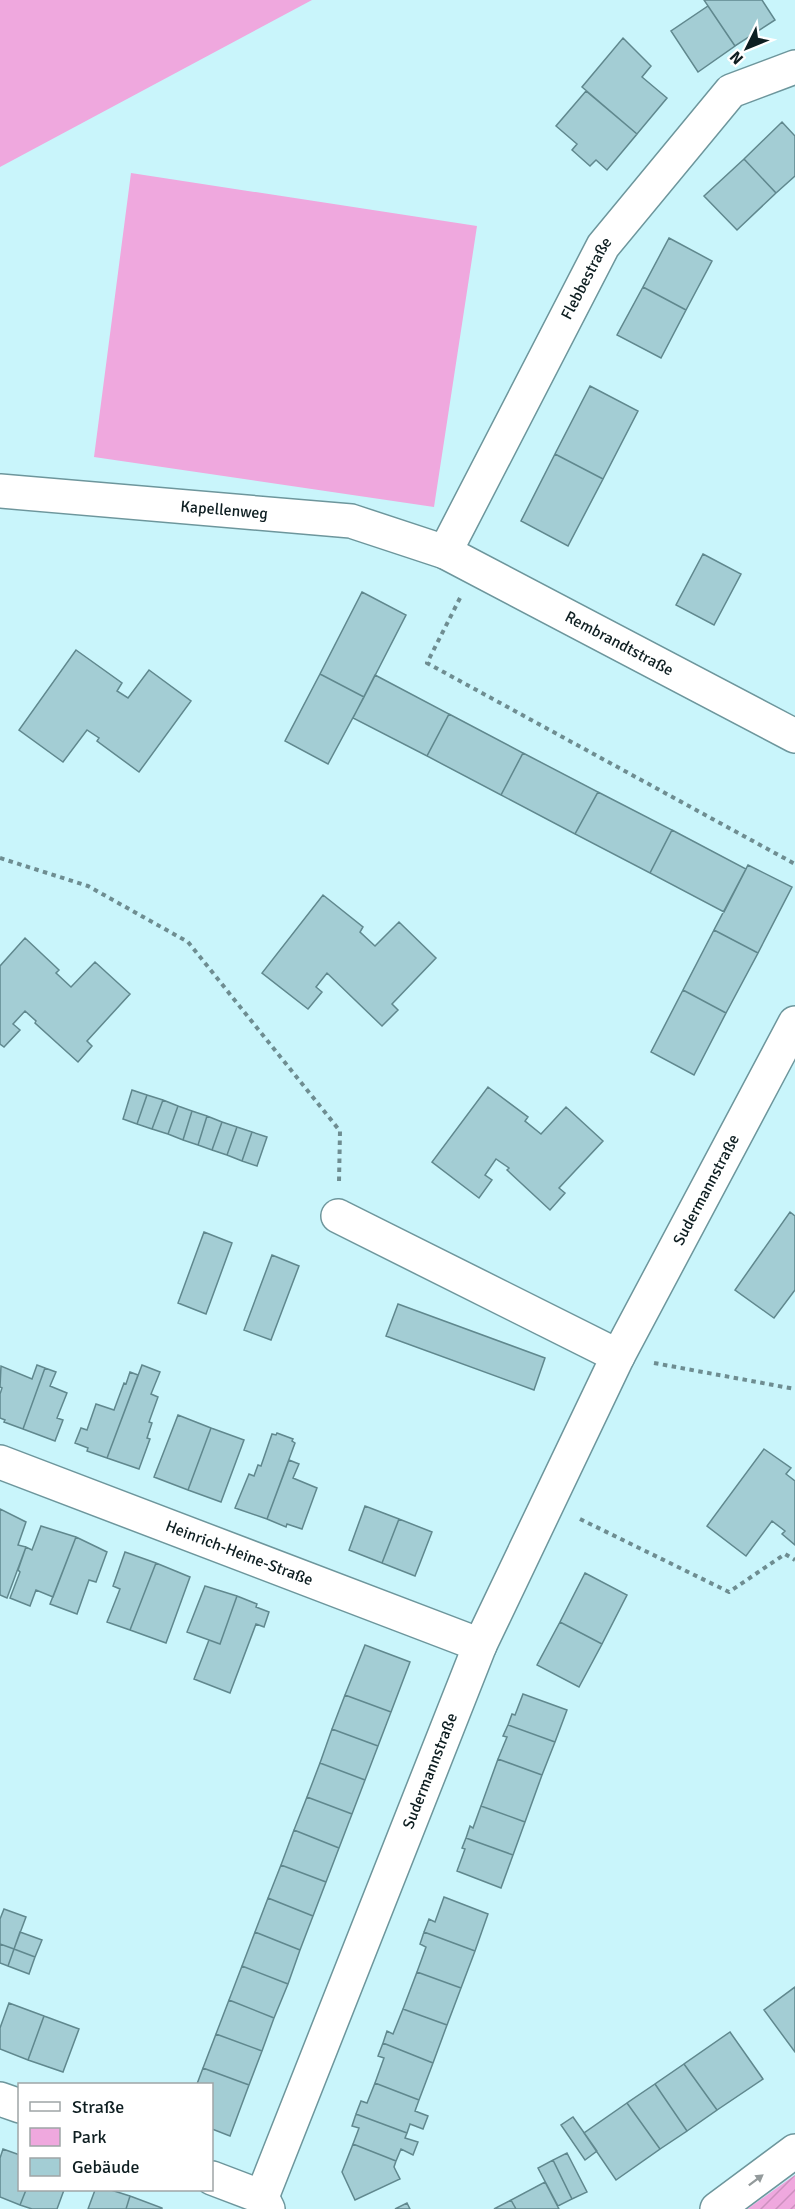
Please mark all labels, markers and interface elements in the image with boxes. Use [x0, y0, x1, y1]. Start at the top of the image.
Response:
north arrow [717, 18, 777, 78]
text: N [726, 47, 748, 68]
street label: Flebbestraße [557, 233, 616, 323]
street label: Kapellenweg [180, 496, 269, 524]
street label: Rembrandtstraße [561, 607, 677, 680]
street label: Sudermannstraße [669, 1131, 744, 1249]
street label: Heinrich-Heine-Straße [163, 1516, 316, 1590]
street label: Sudermannstraße [398, 1710, 462, 1832]
legend [18, 2083, 213, 2191]
text: Straße [72, 2096, 124, 2118]
text: Park [72, 2126, 107, 2148]
text: Gebäude [72, 2156, 140, 2178]
one-way arrow [748, 2174, 764, 2186]

